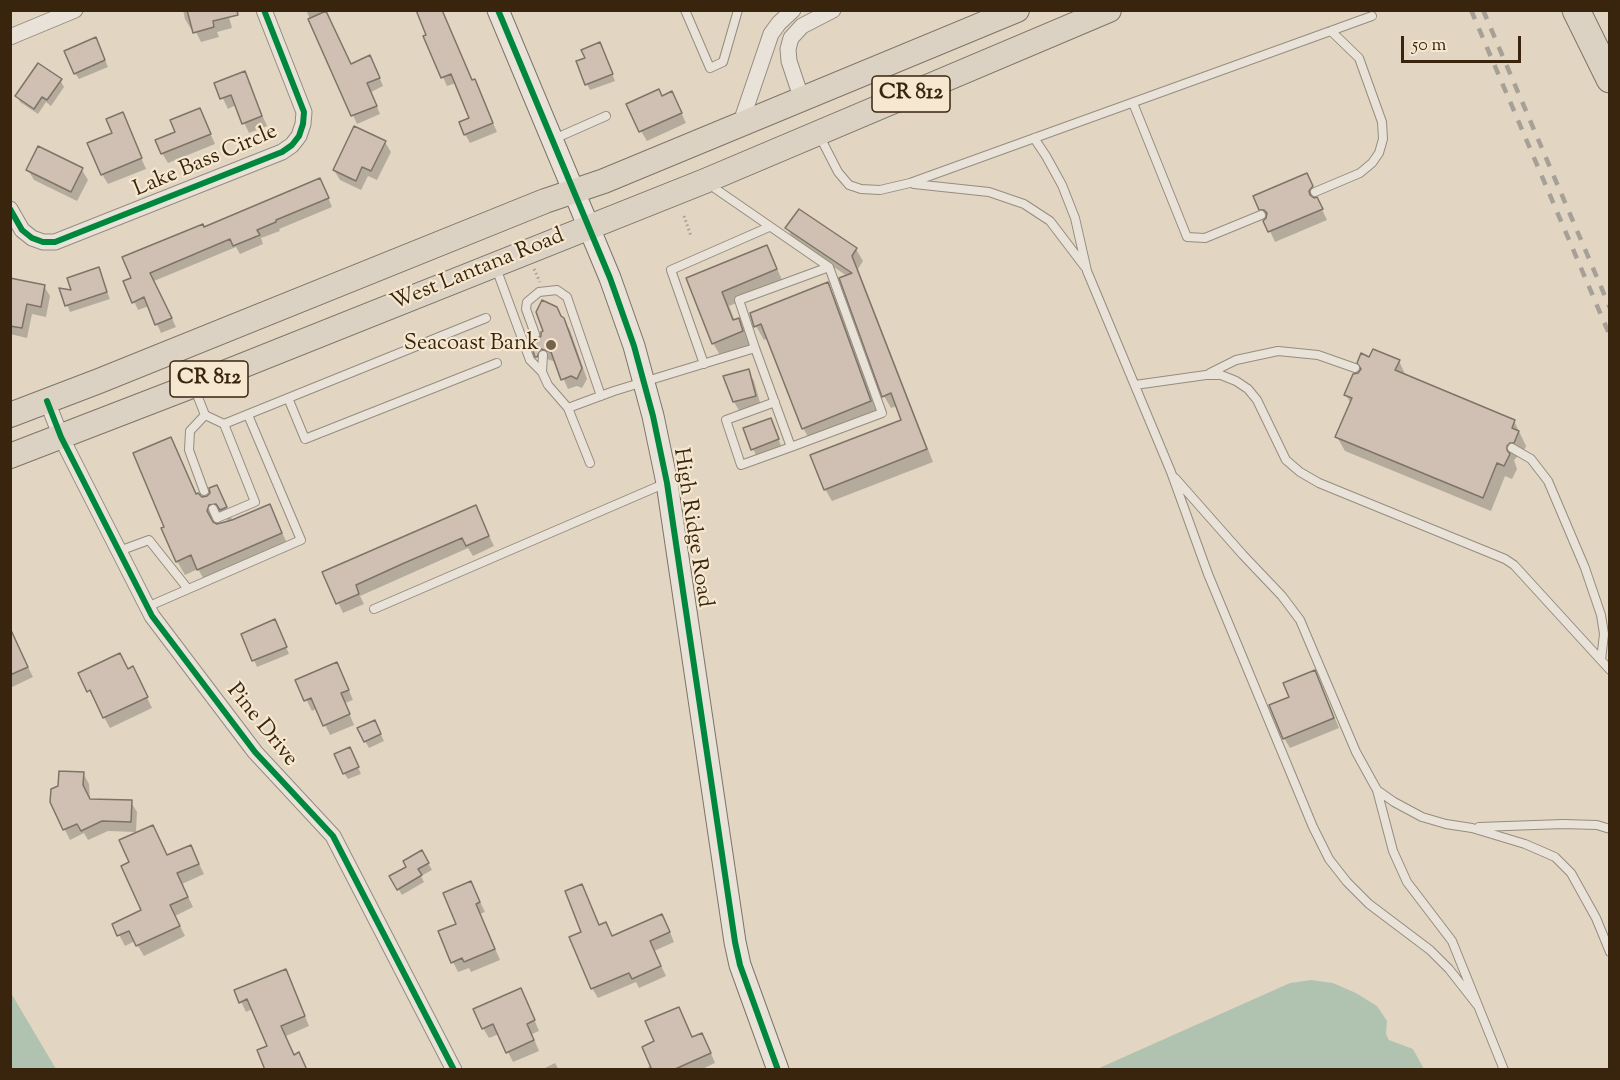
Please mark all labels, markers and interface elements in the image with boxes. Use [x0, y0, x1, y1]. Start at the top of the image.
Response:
scale bar [1404, 24, 1524, 62]
text: 50 m [1412, 33, 1446, 59]
road number: CR 812 [872, 76, 950, 112]
street label: Lake Bass Circle [130, 120, 282, 204]
street label: West Lantana Road [388, 224, 568, 318]
place label: Seacoast Bank [404, 332, 539, 358]
marker: Seacoast Bank [544, 338, 558, 352]
road number: CR 812 [170, 361, 248, 397]
street label: High Ridge Road [665, 446, 717, 610]
street label: Pine Drive [220, 679, 302, 773]

